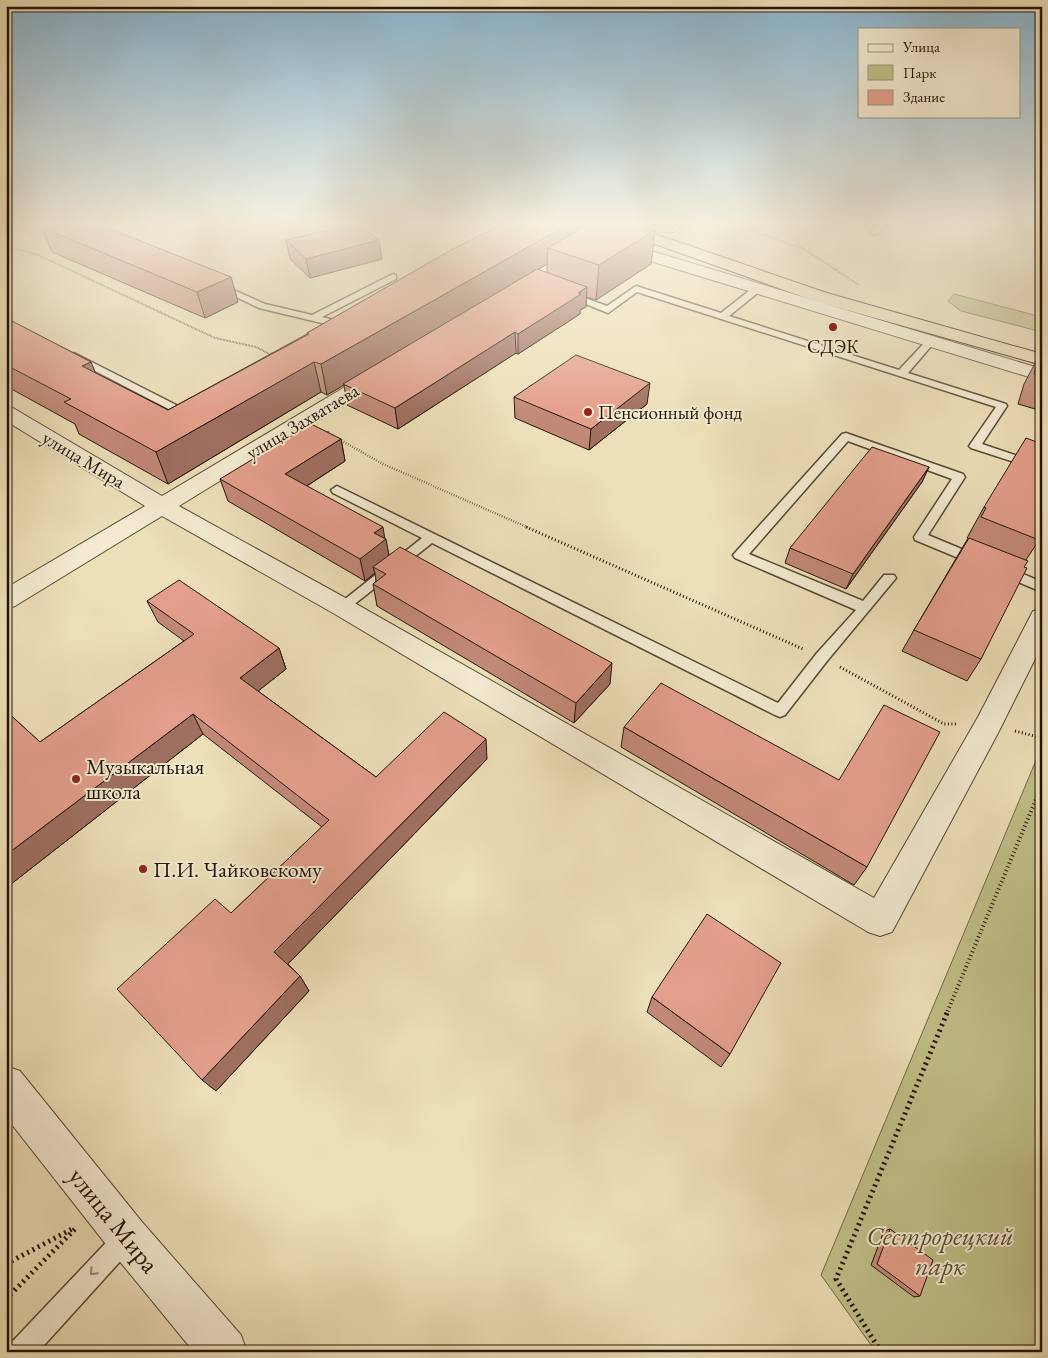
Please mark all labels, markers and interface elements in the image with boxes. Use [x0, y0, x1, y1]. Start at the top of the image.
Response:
legend [858, 28, 1020, 118]
text: Улица [902, 37, 940, 56]
text: Парк [903, 63, 936, 82]
text: Здание [903, 87, 945, 106]
marker: СДЭК [827, 321, 839, 333]
place label: СДЭК [807, 334, 859, 359]
street label: улица Захватаева [241, 378, 364, 465]
place label: Пенсионный фонд [598, 400, 743, 425]
marker: Пенсионный фонд [582, 406, 594, 418]
street label: улица Мира [38, 425, 130, 494]
place label: Музыкальная школа [86, 752, 204, 806]
marker: Музыкальная школа [70, 773, 82, 785]
place label: П.И. Чайковскому [153, 855, 322, 884]
marker: П.И. Чайковскому [137, 863, 149, 875]
street label: улица Мира [61, 1160, 167, 1280]
park label: Сестрорецкий парк [866, 1219, 1014, 1283]
one-way arrow [90, 1267, 99, 1276]

